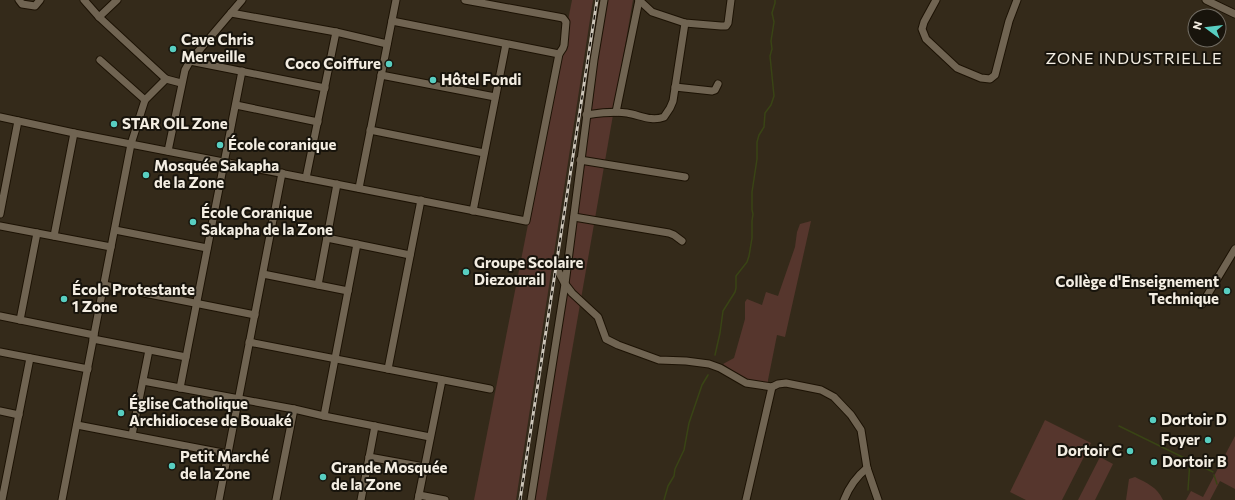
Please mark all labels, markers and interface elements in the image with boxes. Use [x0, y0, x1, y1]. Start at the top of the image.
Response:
north arrow [1187, 8, 1227, 48]
text: N [1190, 20, 1204, 31]
place label: Cave Chris Merveille [181, 30, 254, 65]
marker: Cave Chris Merveille [168, 44, 178, 54]
district label: ZONE INDUSTRIELLE [1045, 48, 1223, 67]
place label: Coco Coiffure [285, 54, 381, 72]
marker: Coco Coiffure [384, 59, 394, 69]
place label: Hôtel Fondi [441, 70, 521, 88]
marker: Hôtel Fondi [428, 75, 438, 85]
place label: STAR OIL Zone [122, 114, 228, 132]
marker: STAR OIL Zone [109, 119, 119, 129]
place label: École coranique [228, 135, 336, 153]
marker: École coranique [215, 140, 225, 150]
place label: Mosquée Sakapha de la Zone [154, 156, 279, 191]
marker: Mosquée Sakapha de la Zone [141, 170, 151, 180]
place label: École Coranique Sakapha de la Zone [201, 203, 333, 238]
marker: École Coranique Sakapha de la Zone [188, 217, 198, 227]
place label: Groupe Scolaire Diezourail [474, 253, 583, 288]
marker: Groupe Scolaire Diezourail [461, 267, 471, 277]
place label: Collège d'Enseignement Technique [1055, 272, 1219, 307]
place label: École Protestante 1 Zone [72, 280, 195, 315]
marker: Collège d'Enseignement Technique [1222, 286, 1232, 296]
marker: École Protestante 1 Zone [59, 294, 69, 304]
place label: Église Catholique Archidiocese de Bouaké [129, 394, 292, 429]
marker: Église Catholique Archidiocese de Bouaké [116, 408, 126, 418]
place label: Dortoir D [1161, 410, 1227, 428]
marker: Dortoir D [1148, 415, 1158, 425]
place label: Foyer [1161, 430, 1200, 448]
marker: Foyer [1203, 435, 1213, 445]
place label: Dortoir C [1057, 441, 1122, 459]
marker: Dortoir C [1125, 446, 1135, 456]
place label: Petit Marché de la Zone [180, 447, 269, 482]
place label: Dortoir B [1162, 452, 1227, 470]
marker: Dortoir B [1149, 457, 1159, 467]
place label: Grande Mosquée de la Zone [331, 458, 448, 493]
marker: Petit Marché de la Zone [167, 461, 177, 471]
marker: Grande Mosquée de la Zone [318, 472, 328, 482]

